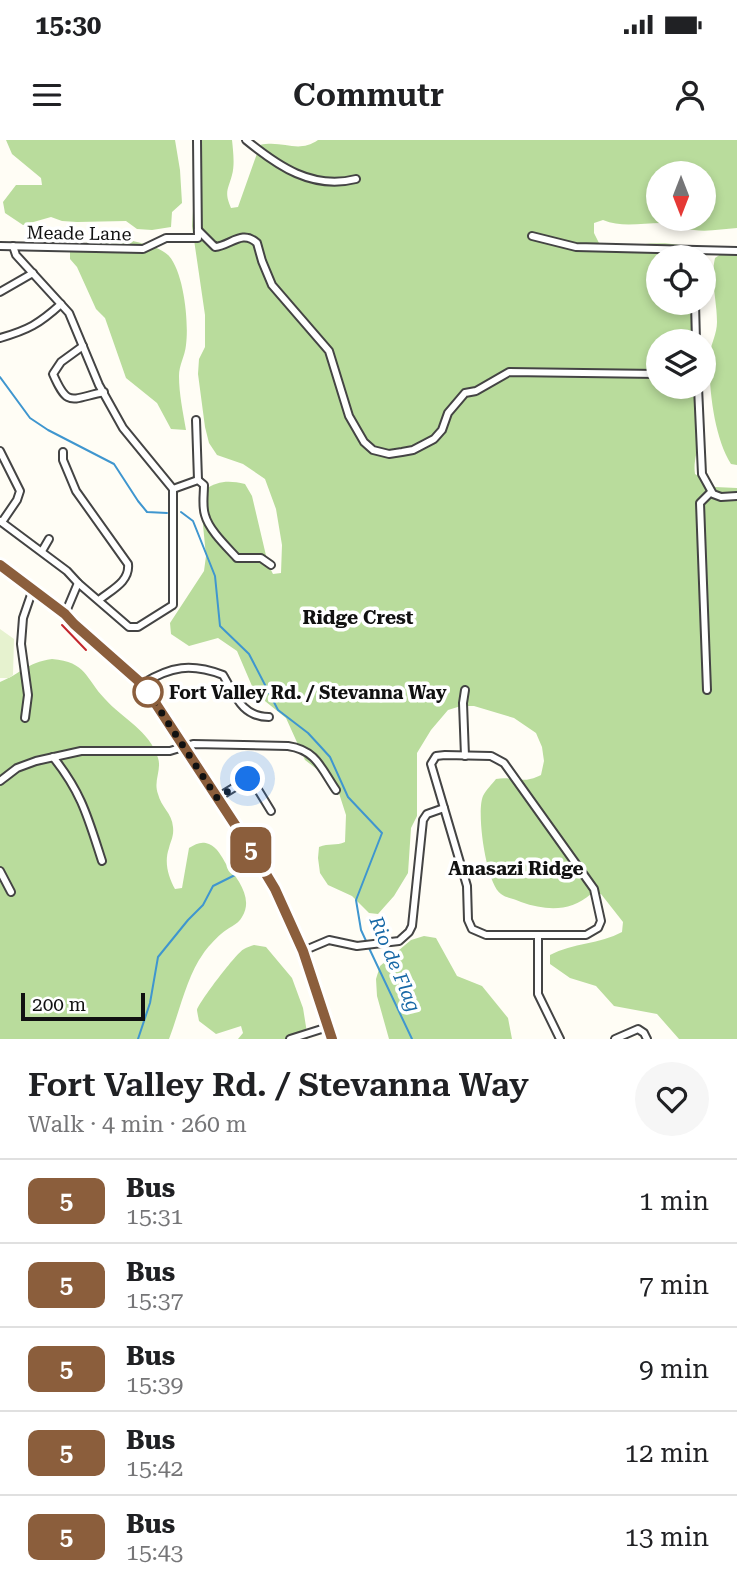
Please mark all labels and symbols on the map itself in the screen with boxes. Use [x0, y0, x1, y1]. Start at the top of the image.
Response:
north arrow [646, 161, 716, 231]
street label: Meade Lane [26, 222, 132, 244]
district label: Ridge Crest [302, 606, 414, 629]
marker: Fort Valley Rd. / Stevanna Way [133, 677, 163, 707]
place label: Fort Valley Rd. / Stevanna Way [169, 682, 447, 703]
your location [230, 761, 265, 796]
line badge: 5 [228, 827, 274, 873]
district label: Anasazi Ridge [448, 857, 584, 880]
water label: Rio de Flag [364, 912, 425, 1015]
scale bar [21, 990, 145, 1022]

